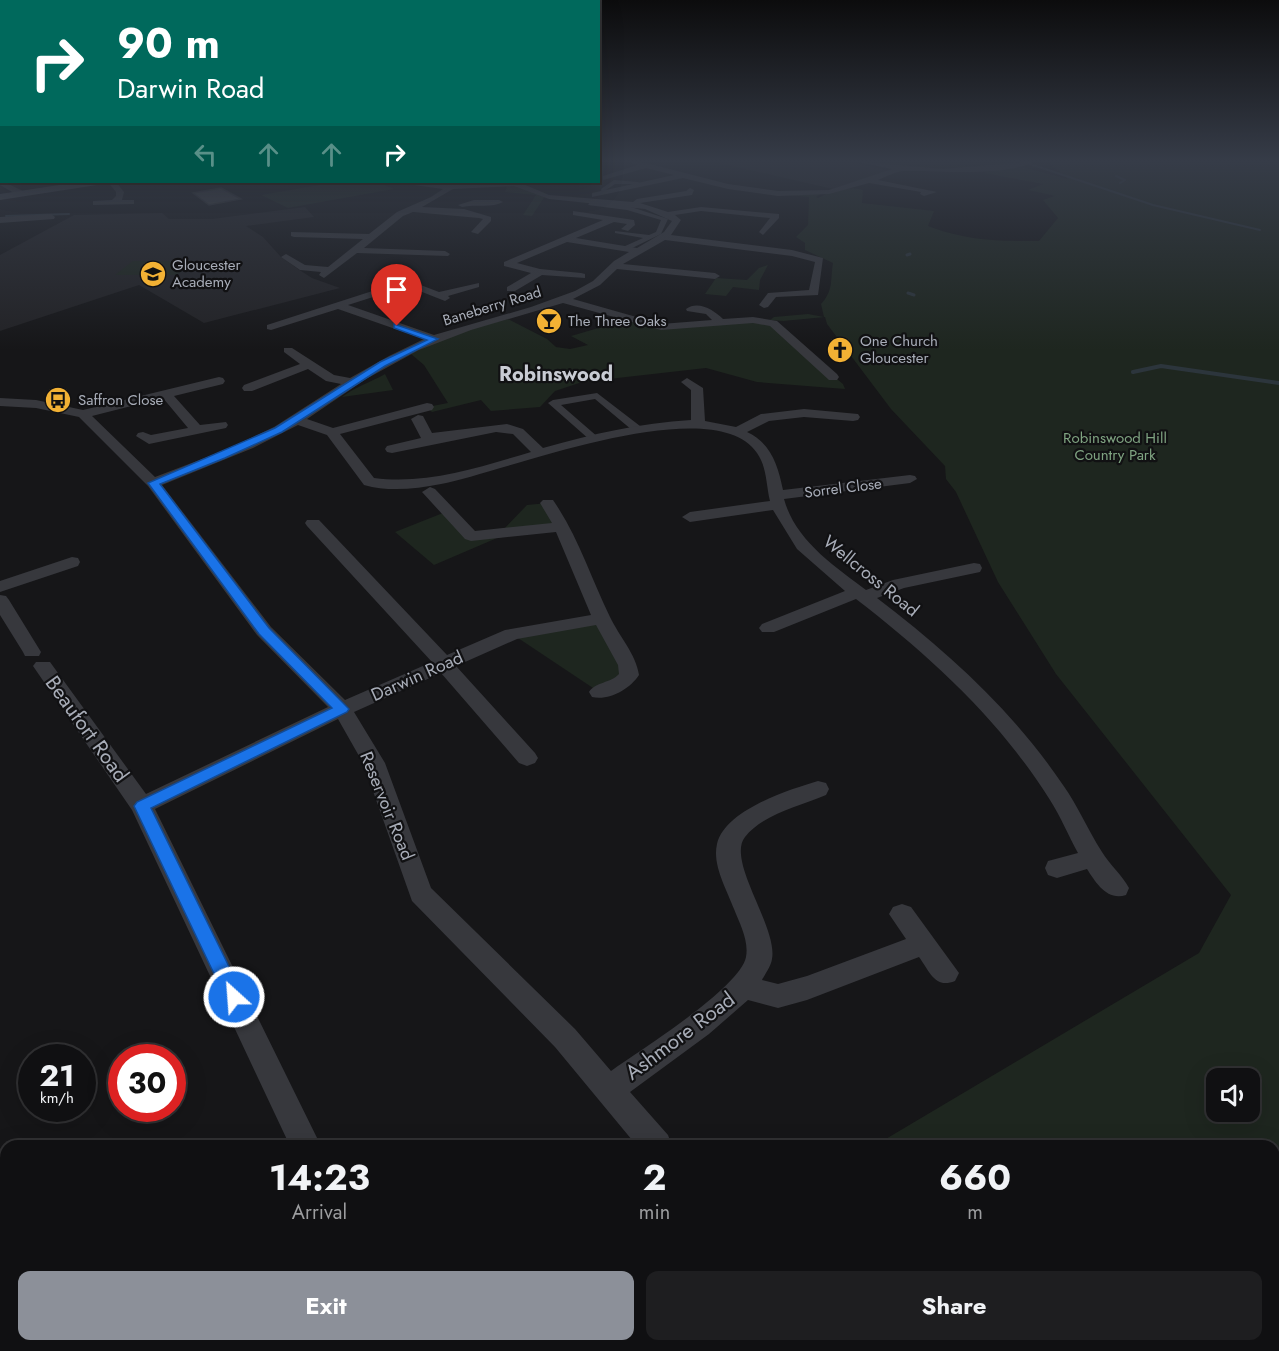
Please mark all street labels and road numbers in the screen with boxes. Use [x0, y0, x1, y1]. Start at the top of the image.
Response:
street label: Baneberry Road [440, 281, 544, 331]
street label: Sorrel Close [803, 472, 883, 504]
street label: Wellcross Road [817, 529, 925, 623]
street label: Darwin Road [367, 644, 467, 708]
street label: Beaufort Road [38, 670, 136, 788]
street label: Reservoir Road [353, 748, 421, 864]
street label: Ashmore Road [619, 985, 741, 1087]

